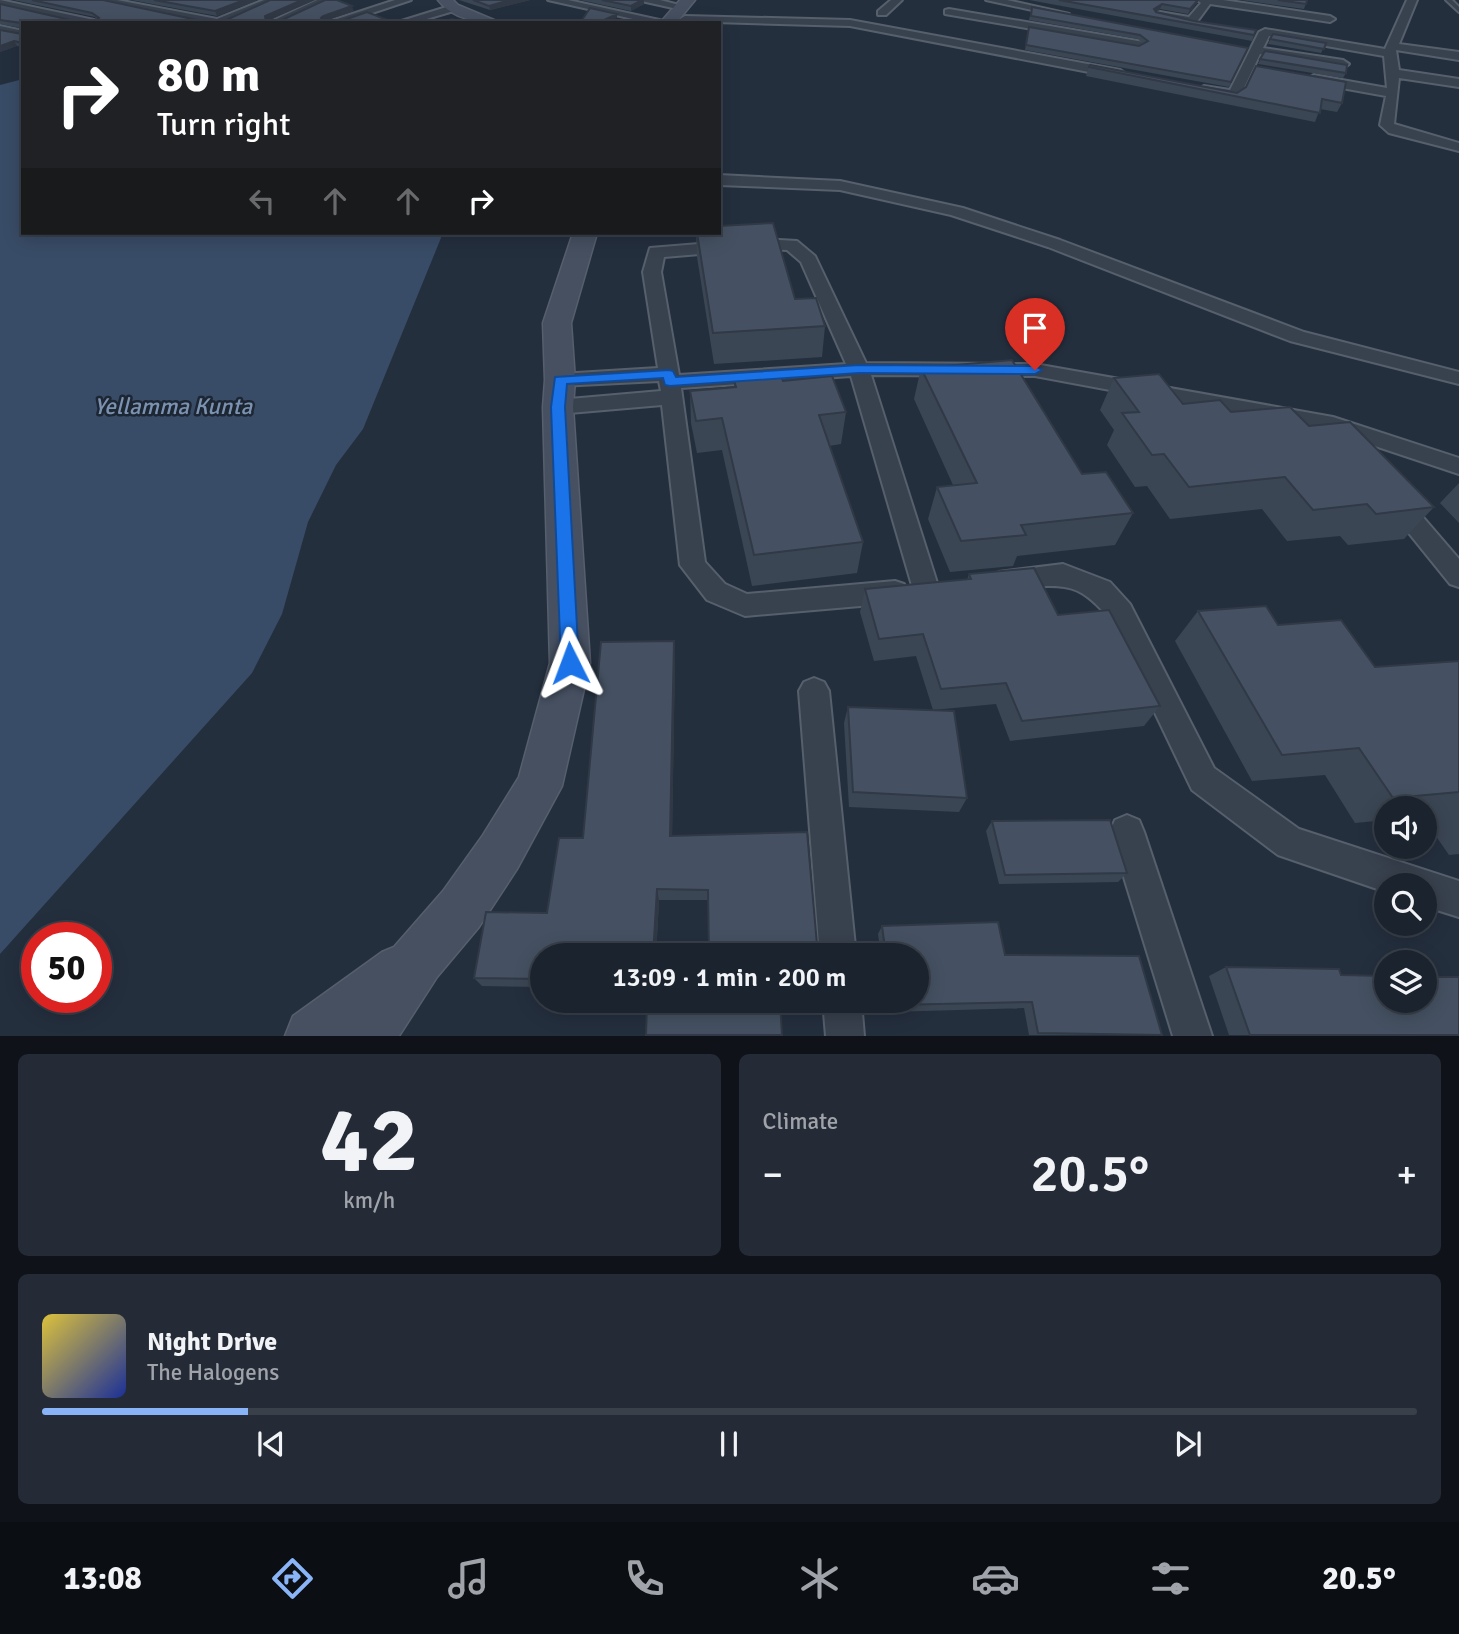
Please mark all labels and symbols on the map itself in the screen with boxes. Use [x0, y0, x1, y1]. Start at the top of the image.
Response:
pin [1005, 298, 1065, 370]
water label: Yellamma Kunta [94, 392, 253, 421]
position arrow [533, 626, 607, 700]
speed limit sign: 50 [21, 922, 112, 1013]

